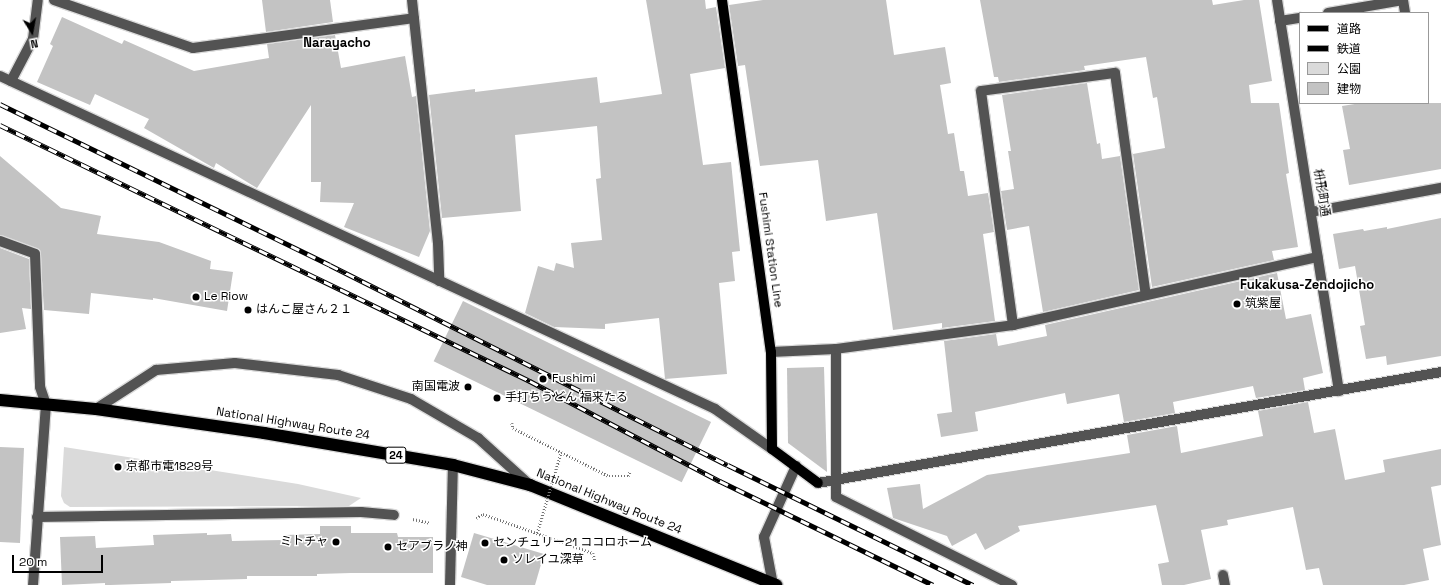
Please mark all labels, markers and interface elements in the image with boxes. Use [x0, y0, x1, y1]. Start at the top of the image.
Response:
north arrow [12, 12, 52, 52]
legend [1299, 12, 1429, 104]
text: 道路 [1337, 21, 1361, 37]
district label: Narayacho [303, 35, 371, 51]
text: N [29, 36, 39, 51]
text: 鉄道 [1337, 41, 1361, 57]
text: 公園 [1337, 61, 1361, 77]
text: 建物 [1337, 81, 1361, 97]
street label: 枡形町通 [1310, 168, 1332, 218]
street label: Fushimi Station Line [755, 191, 785, 309]
district label: Fukakusa-Zendojicho [1240, 277, 1374, 293]
place label: Le Riow [204, 290, 248, 304]
marker: Le Riow [191, 292, 201, 302]
place label: 筑紫屋 [1245, 297, 1281, 311]
marker: 筑紫屋 [1232, 299, 1242, 309]
place label: はんこ屋さん２１ [256, 303, 352, 317]
marker: はんこ屋さん２１ [243, 305, 253, 315]
place label: Fushimi [552, 372, 596, 386]
marker: Fushimi [537, 373, 549, 385]
place label: 南国電波 [412, 380, 460, 394]
marker: 南国電波 [463, 382, 473, 392]
place label: 手打ちうどん 福来たる [505, 391, 628, 405]
marker: 手打ちうどん 福来たる [492, 393, 502, 403]
street label: National Highway Route 24 [215, 405, 371, 443]
road number: 24 [385, 446, 407, 464]
place label: 京都市電1829号 [126, 460, 213, 474]
marker: 京都市電1829号 [113, 462, 123, 472]
street label: National Highway Route 24 [534, 466, 684, 538]
place label: ミトチャ [280, 535, 328, 549]
place label: センチュリー21 ココロホーム [493, 536, 652, 550]
marker: ミトチャ [331, 537, 341, 547]
marker: センチュリー21 ココロホーム [480, 538, 490, 548]
place label: セアブラノ神 [396, 540, 468, 554]
marker: セアブラノ神 [383, 542, 393, 552]
scale bar [14, 547, 105, 573]
place label: ソレイユ深草 [512, 553, 584, 567]
text: 20 m [19, 554, 47, 570]
marker: ソレイユ深草 [499, 555, 509, 565]

